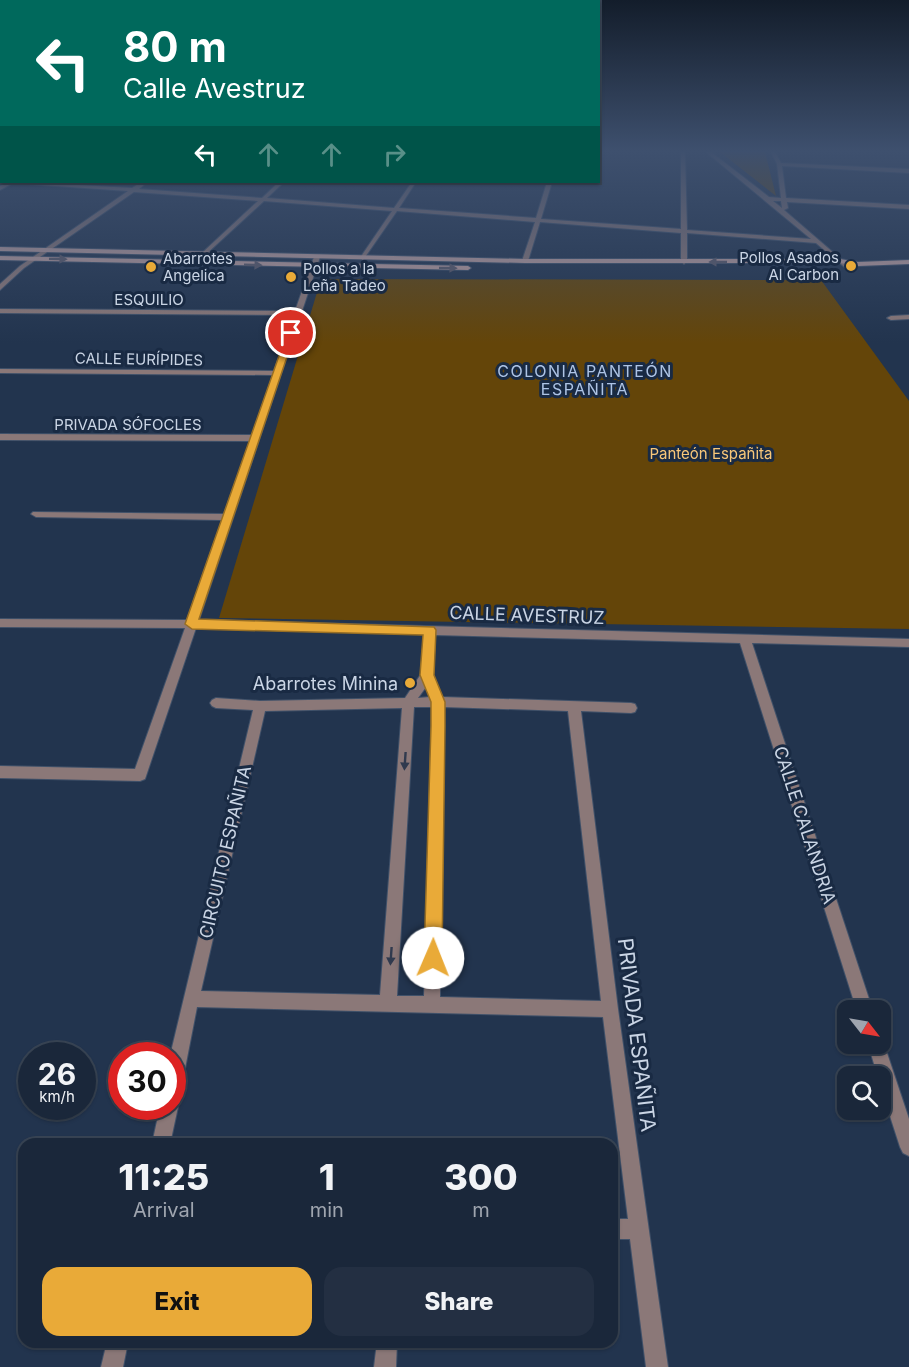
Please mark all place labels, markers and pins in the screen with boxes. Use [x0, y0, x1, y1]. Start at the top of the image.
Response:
place label: Pollos Asados Al Carbon [739, 248, 839, 284]
place label: Abarrotes Angelica [163, 249, 233, 285]
place label: Pollos a la Leña Tadeo [303, 259, 386, 295]
marker: Pollos Asados Al Carbon [844, 259, 858, 273]
marker: Abarrotes Angelica [144, 260, 158, 274]
marker: Pollos a la Leña Tadeo [284, 270, 298, 284]
pin [265, 307, 316, 358]
place label: Abarrotes Minina [253, 673, 398, 694]
marker: Abarrotes Minina [403, 676, 417, 690]

